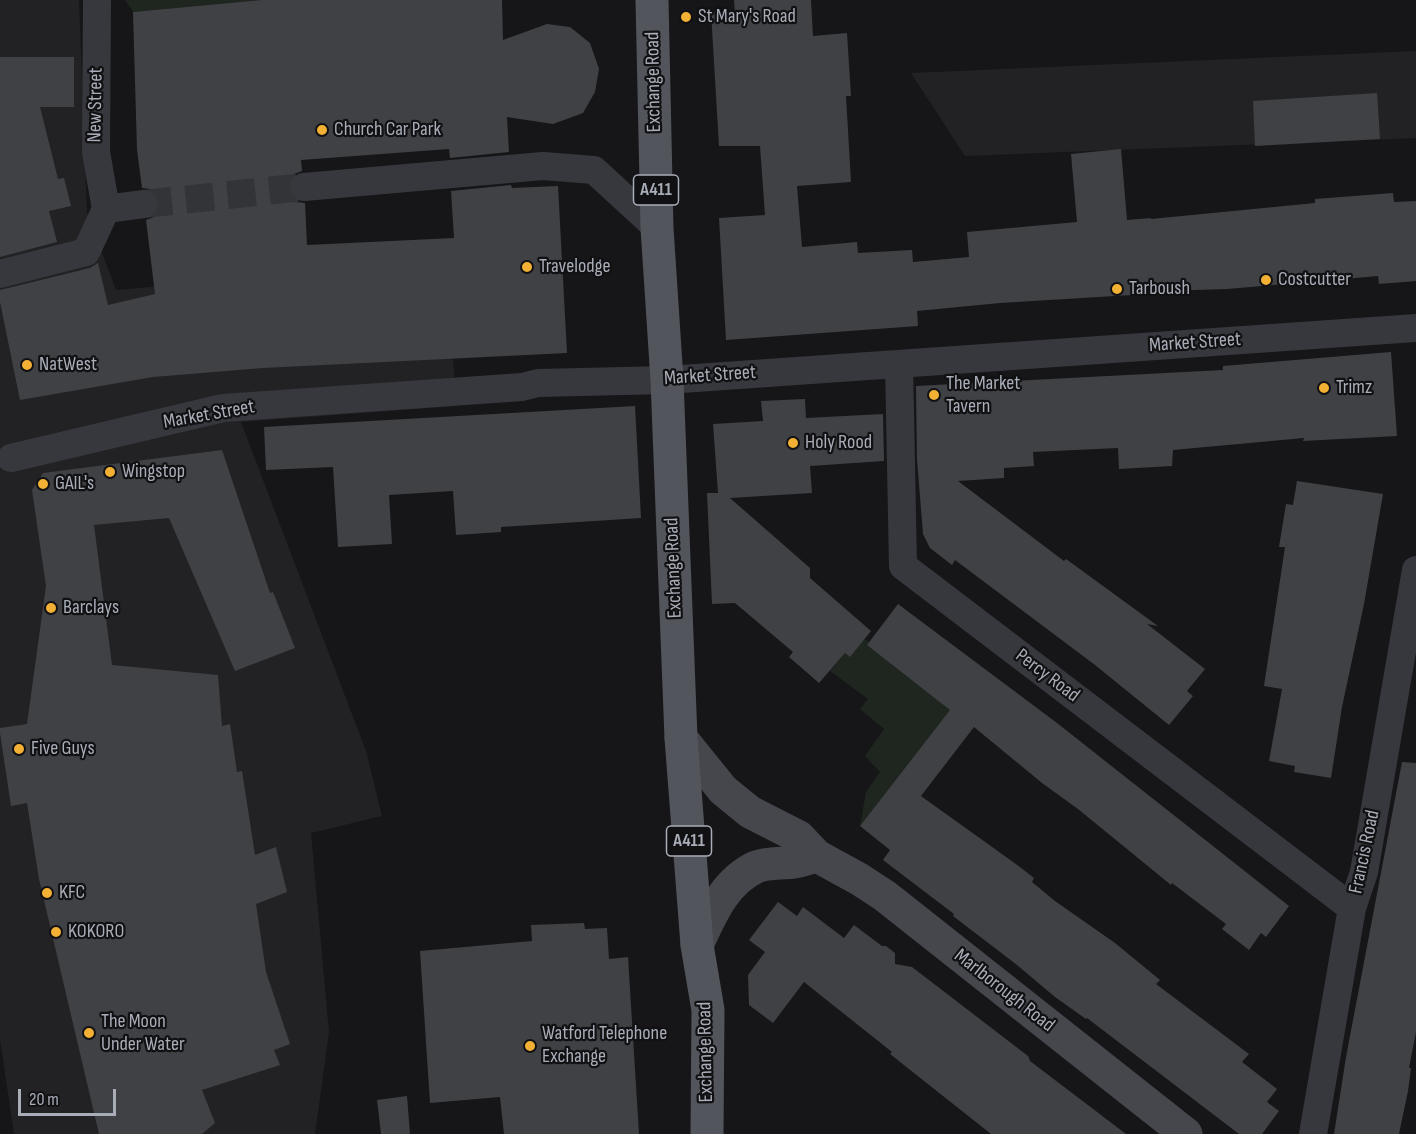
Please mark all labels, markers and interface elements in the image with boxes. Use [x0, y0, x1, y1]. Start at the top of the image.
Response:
place label: St Mary's Road [698, 5, 796, 29]
marker: St Mary's Road [679, 10, 693, 24]
street label: Exchange Road [641, 31, 667, 133]
street label: New Street [83, 67, 109, 143]
place label: Church Car Park [334, 118, 441, 142]
marker: Church Car Park [315, 123, 329, 137]
road number: A411 [634, 175, 678, 205]
place label: Travelodge [539, 255, 611, 279]
marker: Travelodge [520, 260, 534, 274]
place label: Costcutter [1278, 268, 1351, 292]
marker: Costcutter [1259, 273, 1273, 287]
place label: Tarboush [1129, 277, 1190, 301]
marker: Tarboush [1110, 282, 1124, 296]
street label: Market Street [1148, 328, 1242, 358]
place label: NatWest [39, 353, 97, 377]
marker: NatWest [20, 358, 34, 372]
street label: Market Street [663, 361, 757, 391]
place label: The Market Tavern [946, 372, 1020, 419]
place label: Trimz [1336, 376, 1372, 400]
marker: Trimz [1317, 381, 1331, 395]
marker: The Market Tavern [927, 388, 941, 402]
street label: Market Street [162, 395, 256, 435]
place label: Holy Rood [805, 431, 872, 455]
marker: Holy Rood [786, 436, 800, 450]
place label: Wingstop [122, 460, 185, 484]
marker: Wingstop [103, 465, 117, 479]
place label: GAIL's [55, 472, 94, 496]
marker: GAIL's [36, 477, 50, 491]
street label: Exchange Road [660, 517, 688, 619]
place label: Barclays [63, 596, 119, 620]
marker: Barclays [44, 601, 58, 615]
street label: Percy Road [1010, 644, 1084, 708]
place label: Five Guys [31, 737, 95, 761]
marker: Five Guys [12, 742, 26, 756]
street label: Francis Road [1344, 808, 1386, 896]
road number: A411 [666, 826, 712, 856]
place label: KFC [59, 881, 85, 905]
marker: KFC [40, 886, 54, 900]
place label: KOKORO [68, 920, 124, 944]
marker: KOKORO [49, 925, 63, 939]
street label: Marlborough Road [949, 944, 1059, 1038]
street label: Exchange Road [693, 1001, 719, 1103]
place label: The Moon Under Water [101, 1010, 185, 1057]
place label: Watford Telephone Exchange [542, 1022, 667, 1069]
marker: The Moon Under Water [82, 1026, 96, 1040]
marker: Watford Telephone Exchange [523, 1039, 537, 1053]
scale bar [21, 1077, 118, 1115]
text: 20 m [29, 1089, 59, 1110]

